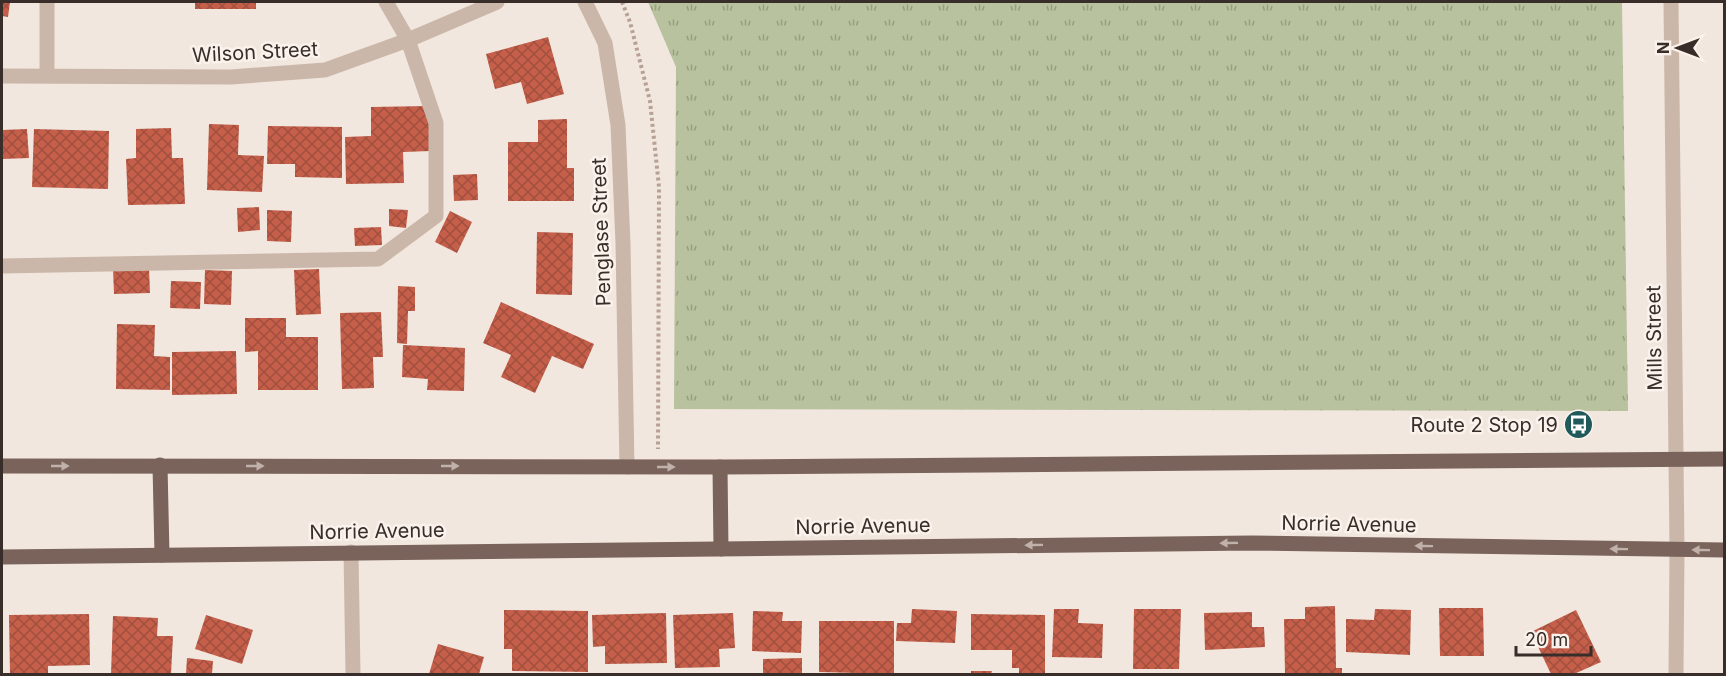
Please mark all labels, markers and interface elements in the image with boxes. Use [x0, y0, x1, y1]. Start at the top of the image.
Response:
north arrow [1648, 18, 1708, 78]
street label: Wilson Street [192, 37, 319, 67]
text: N [1653, 42, 1673, 54]
street label: Penglase Street [586, 157, 616, 307]
street label: Mills Street [1641, 285, 1667, 391]
bus stop icon: Route 2 Stop 19 [1563, 409, 1595, 441]
place label: Route 2 Stop 19 [1411, 413, 1558, 437]
one-way arrow [50, 461, 69, 471]
one-way arrow [245, 461, 264, 471]
one-way arrow [440, 461, 459, 471]
one-way arrow [656, 462, 675, 472]
street label: Norrie Avenue [1281, 511, 1417, 537]
street label: Norrie Avenue [795, 513, 931, 539]
street label: Norrie Avenue [309, 518, 445, 544]
one-way arrow [1220, 539, 1239, 548]
one-way arrow [1025, 540, 1044, 550]
one-way arrow [1415, 541, 1434, 551]
one-way arrow [1609, 544, 1628, 554]
one-way arrow [1691, 545, 1710, 555]
scale bar [1516, 619, 1591, 657]
text: 20 m [1525, 629, 1568, 650]

